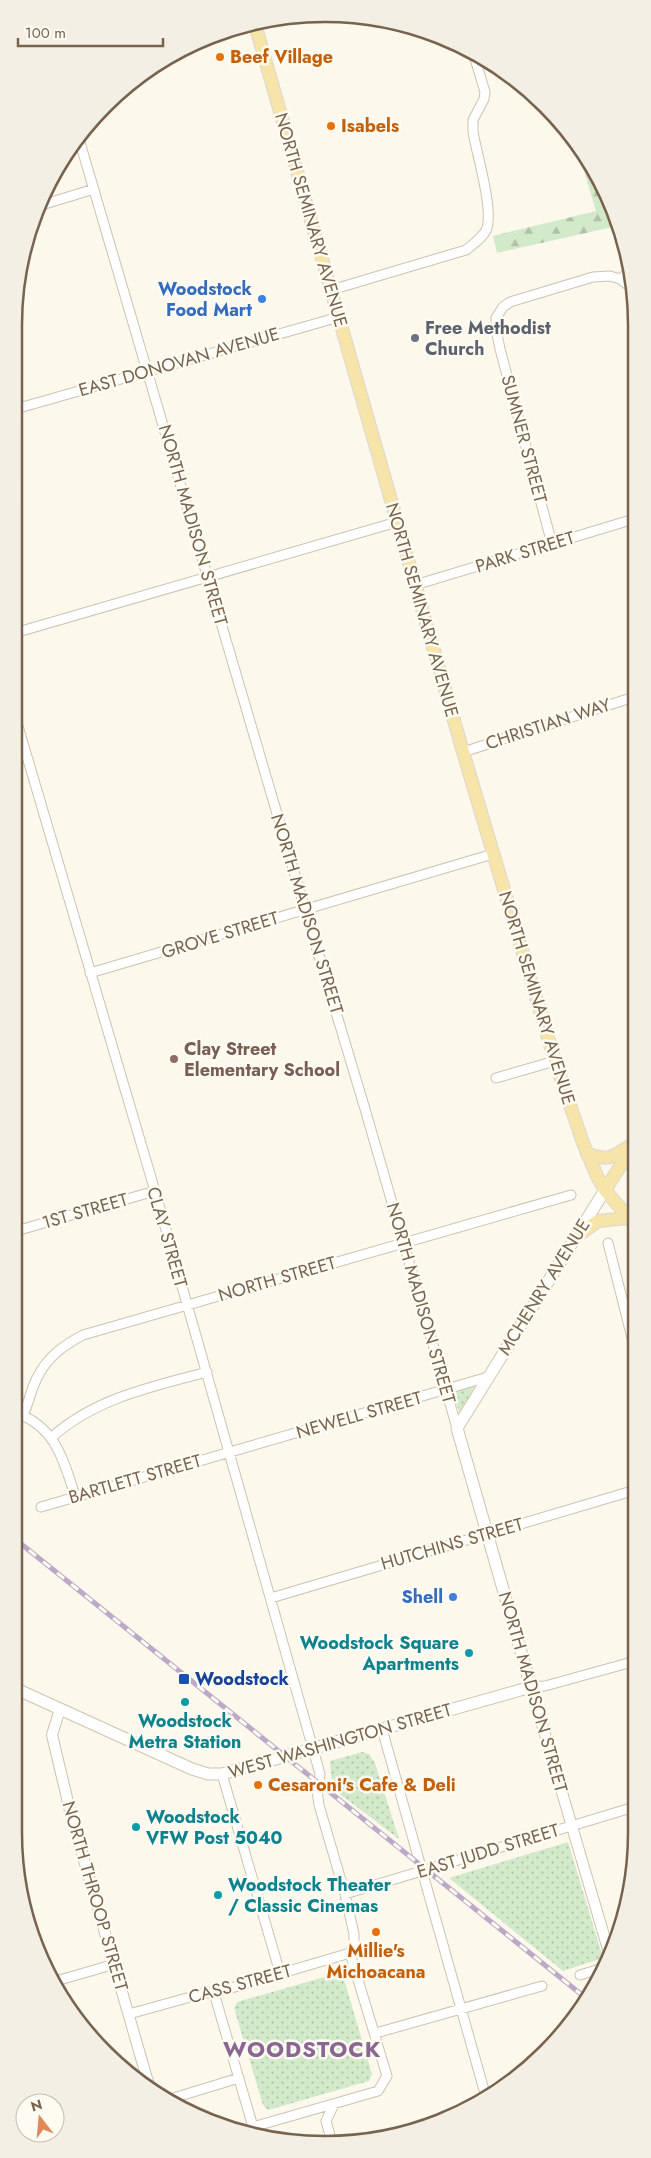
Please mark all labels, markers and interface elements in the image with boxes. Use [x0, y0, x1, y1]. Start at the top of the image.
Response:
scale bar [18, 15, 162, 47]
text: 100 m [25, 22, 66, 44]
place label: Beef Village [230, 44, 333, 70]
marker: Beef Village [214, 51, 226, 63]
street label: NORTH SEMINARY AVENUE [268, 110, 354, 330]
place label: Isabels [341, 113, 399, 139]
marker: Isabels [325, 120, 337, 132]
place label: Woodstock Food Mart [158, 276, 253, 323]
marker: Woodstock Food Mart [256, 293, 268, 305]
place label: Free Methodist Church [425, 315, 551, 362]
street label: EAST DONOVAN AVENUE [76, 321, 282, 403]
marker: Free Methodist Church [409, 332, 421, 344]
street label: SUMNER STREET [494, 372, 554, 506]
street label: NORTH MADISON STREET [152, 421, 234, 629]
street label: NORTH SEMINARY AVENUE [379, 500, 465, 720]
street label: PARK STREET [472, 524, 578, 579]
street label: CHRISTIAN WAY [482, 691, 615, 756]
street label: NORTH MADISON STREET [264, 811, 350, 1018]
street label: NORTH SEMINARY AVENUE [492, 888, 582, 1108]
street label: GROVE STREET [158, 905, 282, 965]
place label: Clay Street Elementary School [184, 1036, 340, 1083]
marker: Clay Street Elementary School [168, 1053, 180, 1065]
street label: CLAY STREET [140, 1184, 194, 1291]
street label: 1ST STREET [39, 1186, 132, 1236]
street label: NORTH MADISON STREET [380, 1199, 462, 1407]
street label: MCHENRY AVENUE [492, 1214, 596, 1360]
street label: NORTH STREET [215, 1250, 340, 1308]
street label: NEWELL STREET [293, 1384, 426, 1445]
street label: BARTLETT STREET [65, 1447, 205, 1510]
street label: HUTCHINS STREET [378, 1511, 527, 1577]
place label: Shell [401, 1584, 443, 1610]
street label: NORTH MADISON STREET [492, 1588, 574, 1796]
marker: Shell [447, 1591, 459, 1603]
place label: Woodstock Square Apartments [300, 1630, 459, 1677]
marker: Woodstock Square Apartments [463, 1647, 475, 1659]
place label: Woodstock [195, 1666, 290, 1692]
marker: Woodstock [177, 1672, 191, 1686]
marker: Woodstock Metra Station [179, 1696, 191, 1708]
street label: WEST WASHINGTON STREET [225, 1696, 455, 1785]
place label: Woodstock Metra Station [129, 1708, 241, 1755]
place label: Cesaroni's Cafe & Deli [268, 1772, 456, 1798]
marker: Cesaroni's Cafe & Deli [252, 1779, 264, 1791]
street label: NORTH THROOP STREET [55, 1798, 135, 1995]
place label: Woodstock VFW Post 5040 [145, 1804, 282, 1851]
street label: EAST JUDD STREET [414, 1817, 563, 1885]
marker: Woodstock VFW Post 5040 [130, 1821, 142, 1833]
place label: Woodstock Theater / Classic Cinemas [228, 1872, 392, 1919]
marker: Woodstock Theater / Classic Cinemas [212, 1889, 224, 1901]
marker: Millie's Michoacana [370, 1926, 382, 1938]
place label: Millie's Michoacana [326, 1938, 426, 1985]
street label: CASS STREET [186, 1958, 295, 2010]
district label: WOODSTOCK [223, 2033, 381, 2065]
north arrow [15, 2093, 65, 2143]
text: N [28, 2094, 45, 2117]

